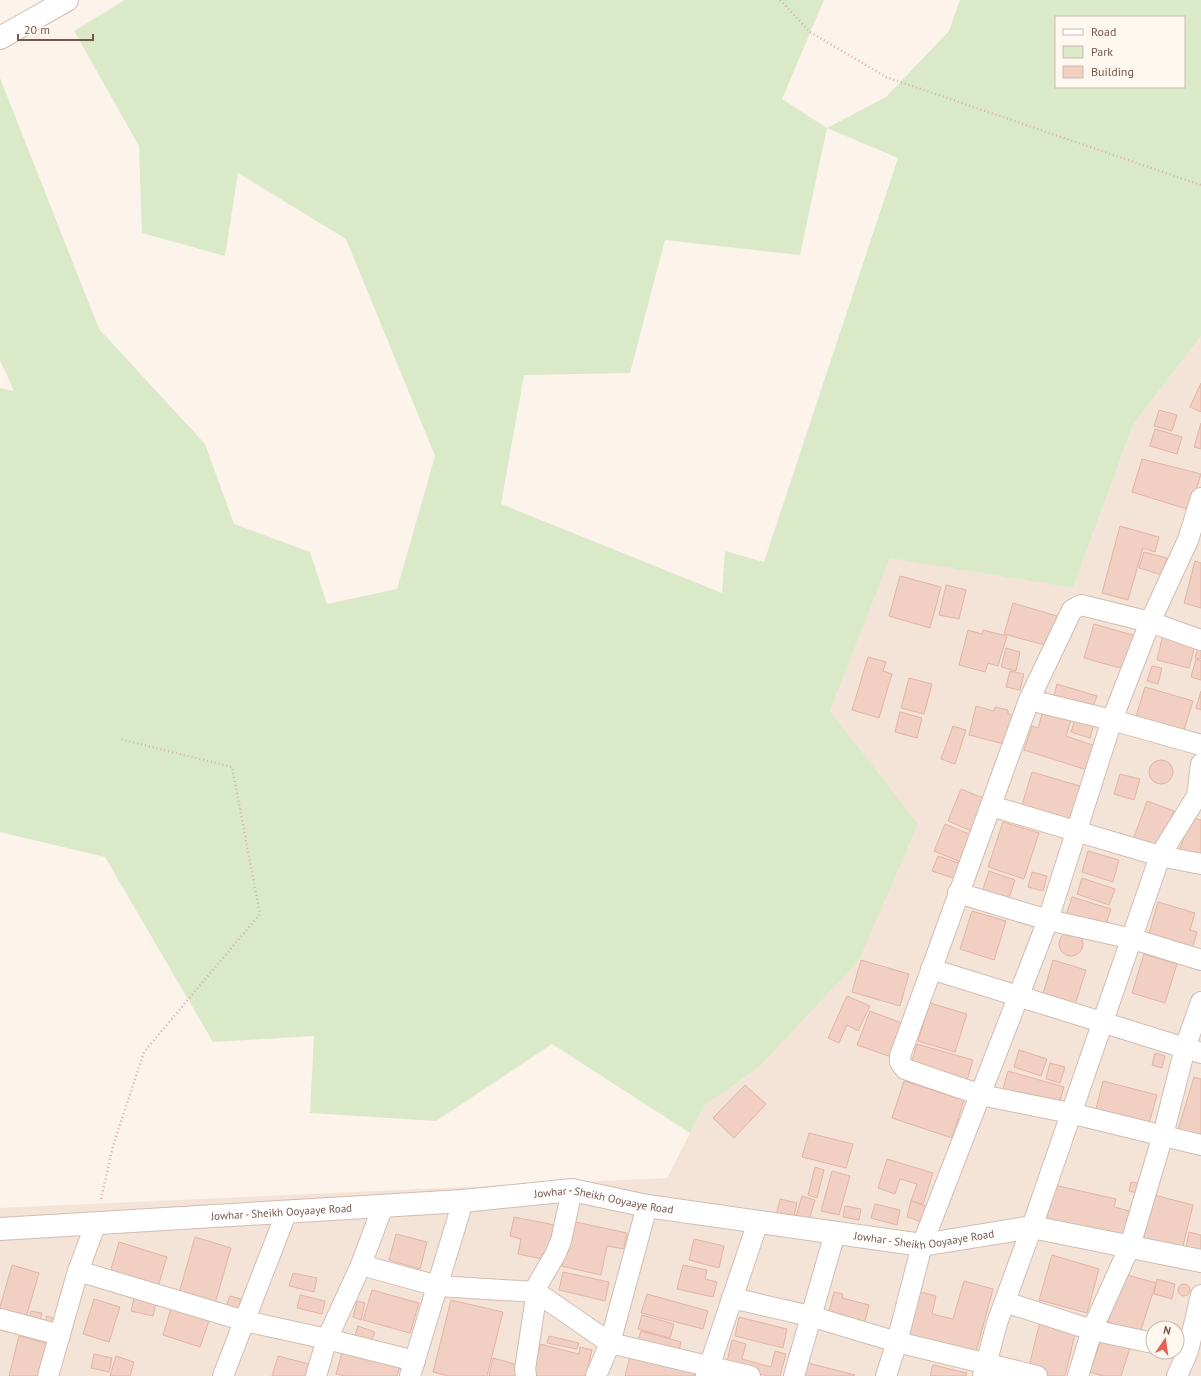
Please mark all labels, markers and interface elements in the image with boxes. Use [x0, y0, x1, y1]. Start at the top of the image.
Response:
scale bar [18, 16, 93, 42]
legend [1055, 16, 1185, 88]
text: 20 m [24, 22, 50, 37]
text: Road [1091, 24, 1116, 39]
text: Park [1091, 44, 1113, 59]
text: Building [1091, 64, 1134, 79]
street label: Jowhar - Sheikh Ooyaaye Road [532, 1183, 674, 1217]
street label: Jowhar - Sheikh Ooyaaye Road [210, 1201, 353, 1223]
street label: Jowhar - Sheikh Ooyaaye Road [852, 1226, 995, 1252]
north arrow [1145, 1320, 1185, 1360]
text: N [1162, 1323, 1172, 1338]

